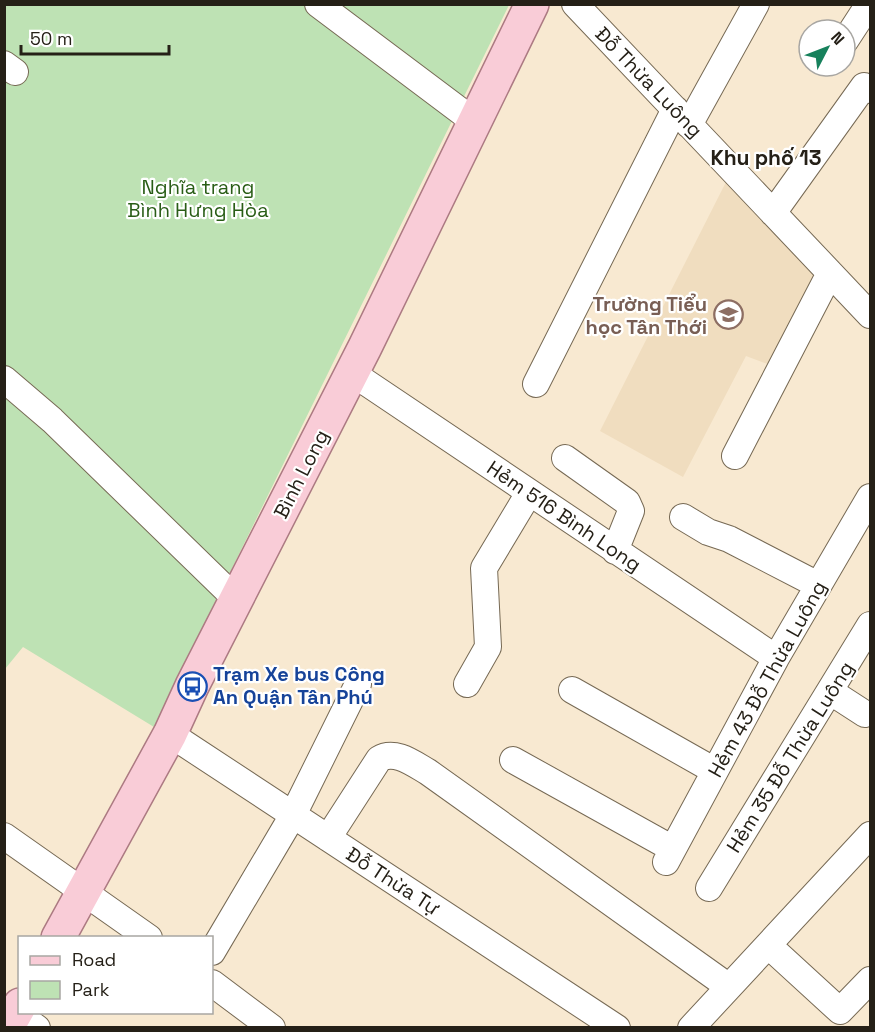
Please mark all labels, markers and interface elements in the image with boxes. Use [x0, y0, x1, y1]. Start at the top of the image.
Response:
scale bar [21, 18, 170, 56]
north arrow [797, 18, 857, 78]
street label: Đỗ Thừa Luông [590, 21, 708, 143]
text: 50 m [30, 27, 72, 50]
text: N [826, 27, 849, 49]
district label: Khu phố 13 [711, 144, 821, 171]
park label: Nghĩa trang Bình Hưng Hòa [127, 174, 269, 223]
place label: Trường Tiểu học Tân Thới [586, 291, 707, 340]
school or university icon: Trường Tiểu học Tân Thới [712, 299, 744, 331]
street label: Bình Long [268, 425, 334, 523]
street label: Hẻm 516 Bình Long [482, 455, 646, 577]
street label: Hẻm 43 Đỗ Thừa Luông [702, 576, 832, 782]
street label: Hẻm 35 Đỗ Thừa Luông [721, 657, 859, 857]
place label: Trạm Xe bus Công An Quận Tân Phú [213, 661, 385, 710]
bus stop icon: Trạm Xe bus Công An Quận Tân Phú [176, 670, 208, 702]
street label: Đỗ Thừa Tự [341, 841, 445, 921]
legend [18, 936, 213, 1014]
text: Road [72, 948, 116, 971]
text: Park [72, 978, 110, 1001]

